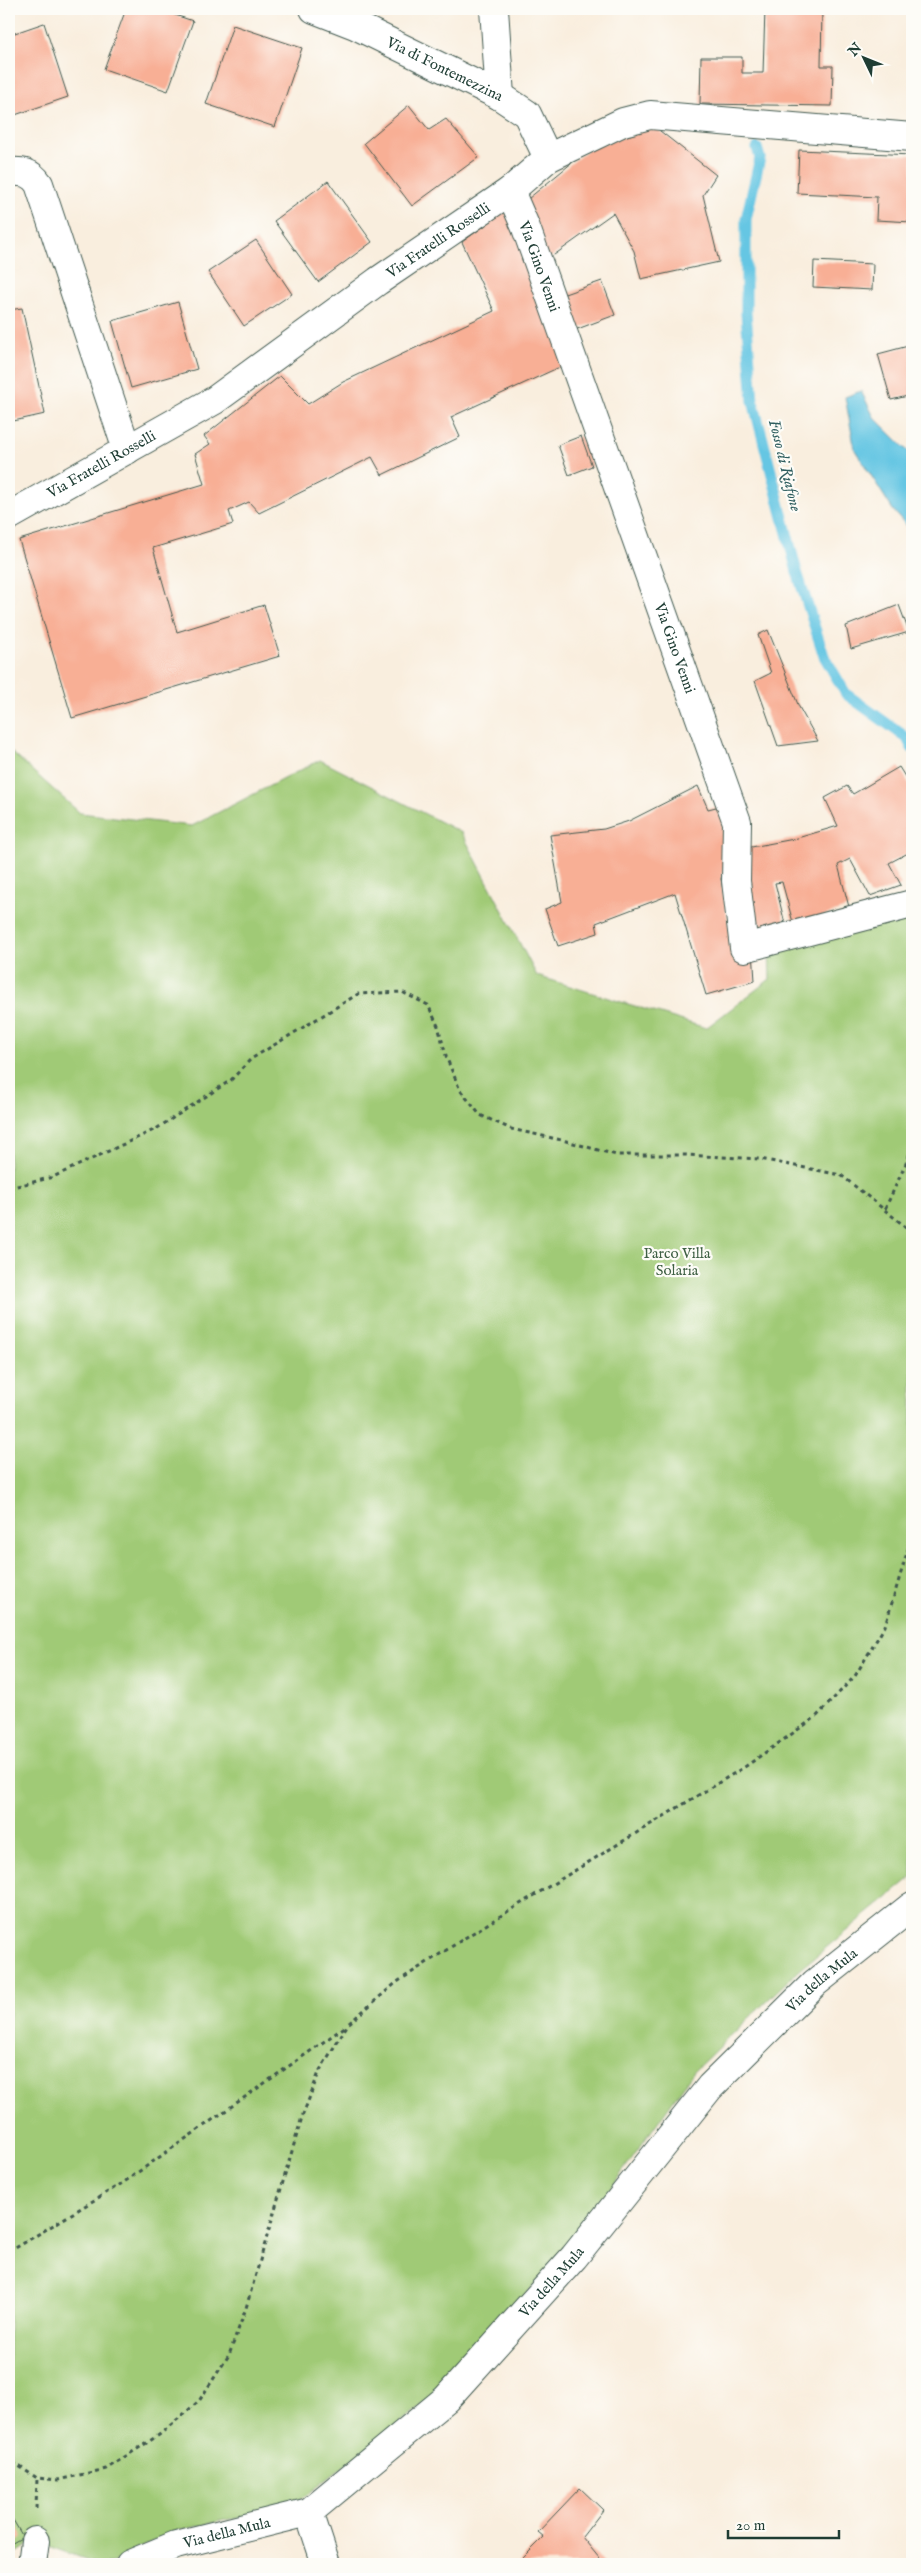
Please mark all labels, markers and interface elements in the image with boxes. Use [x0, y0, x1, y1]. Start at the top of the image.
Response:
street label: Via di Fontemezzina [382, 32, 506, 106]
north arrow [838, 32, 888, 82]
text: N [844, 39, 866, 61]
street label: Via Fratelli Rosselli [382, 198, 494, 283]
street label: Via Gino Venni [514, 217, 564, 314]
water label: Fosso di Riafone [763, 417, 805, 514]
street label: Via Fratelli Rosselli [43, 426, 159, 503]
street label: Via Gino Venni [650, 599, 700, 696]
park label: Parco Villa Solaria [644, 1244, 711, 1280]
street label: Via della Mula [781, 1944, 862, 2017]
street label: Via della Mula [514, 2243, 589, 2322]
scale bar [728, 2508, 840, 2540]
street label: Via della Mula [180, 2513, 273, 2553]
text: 20 m [736, 2516, 766, 2535]

